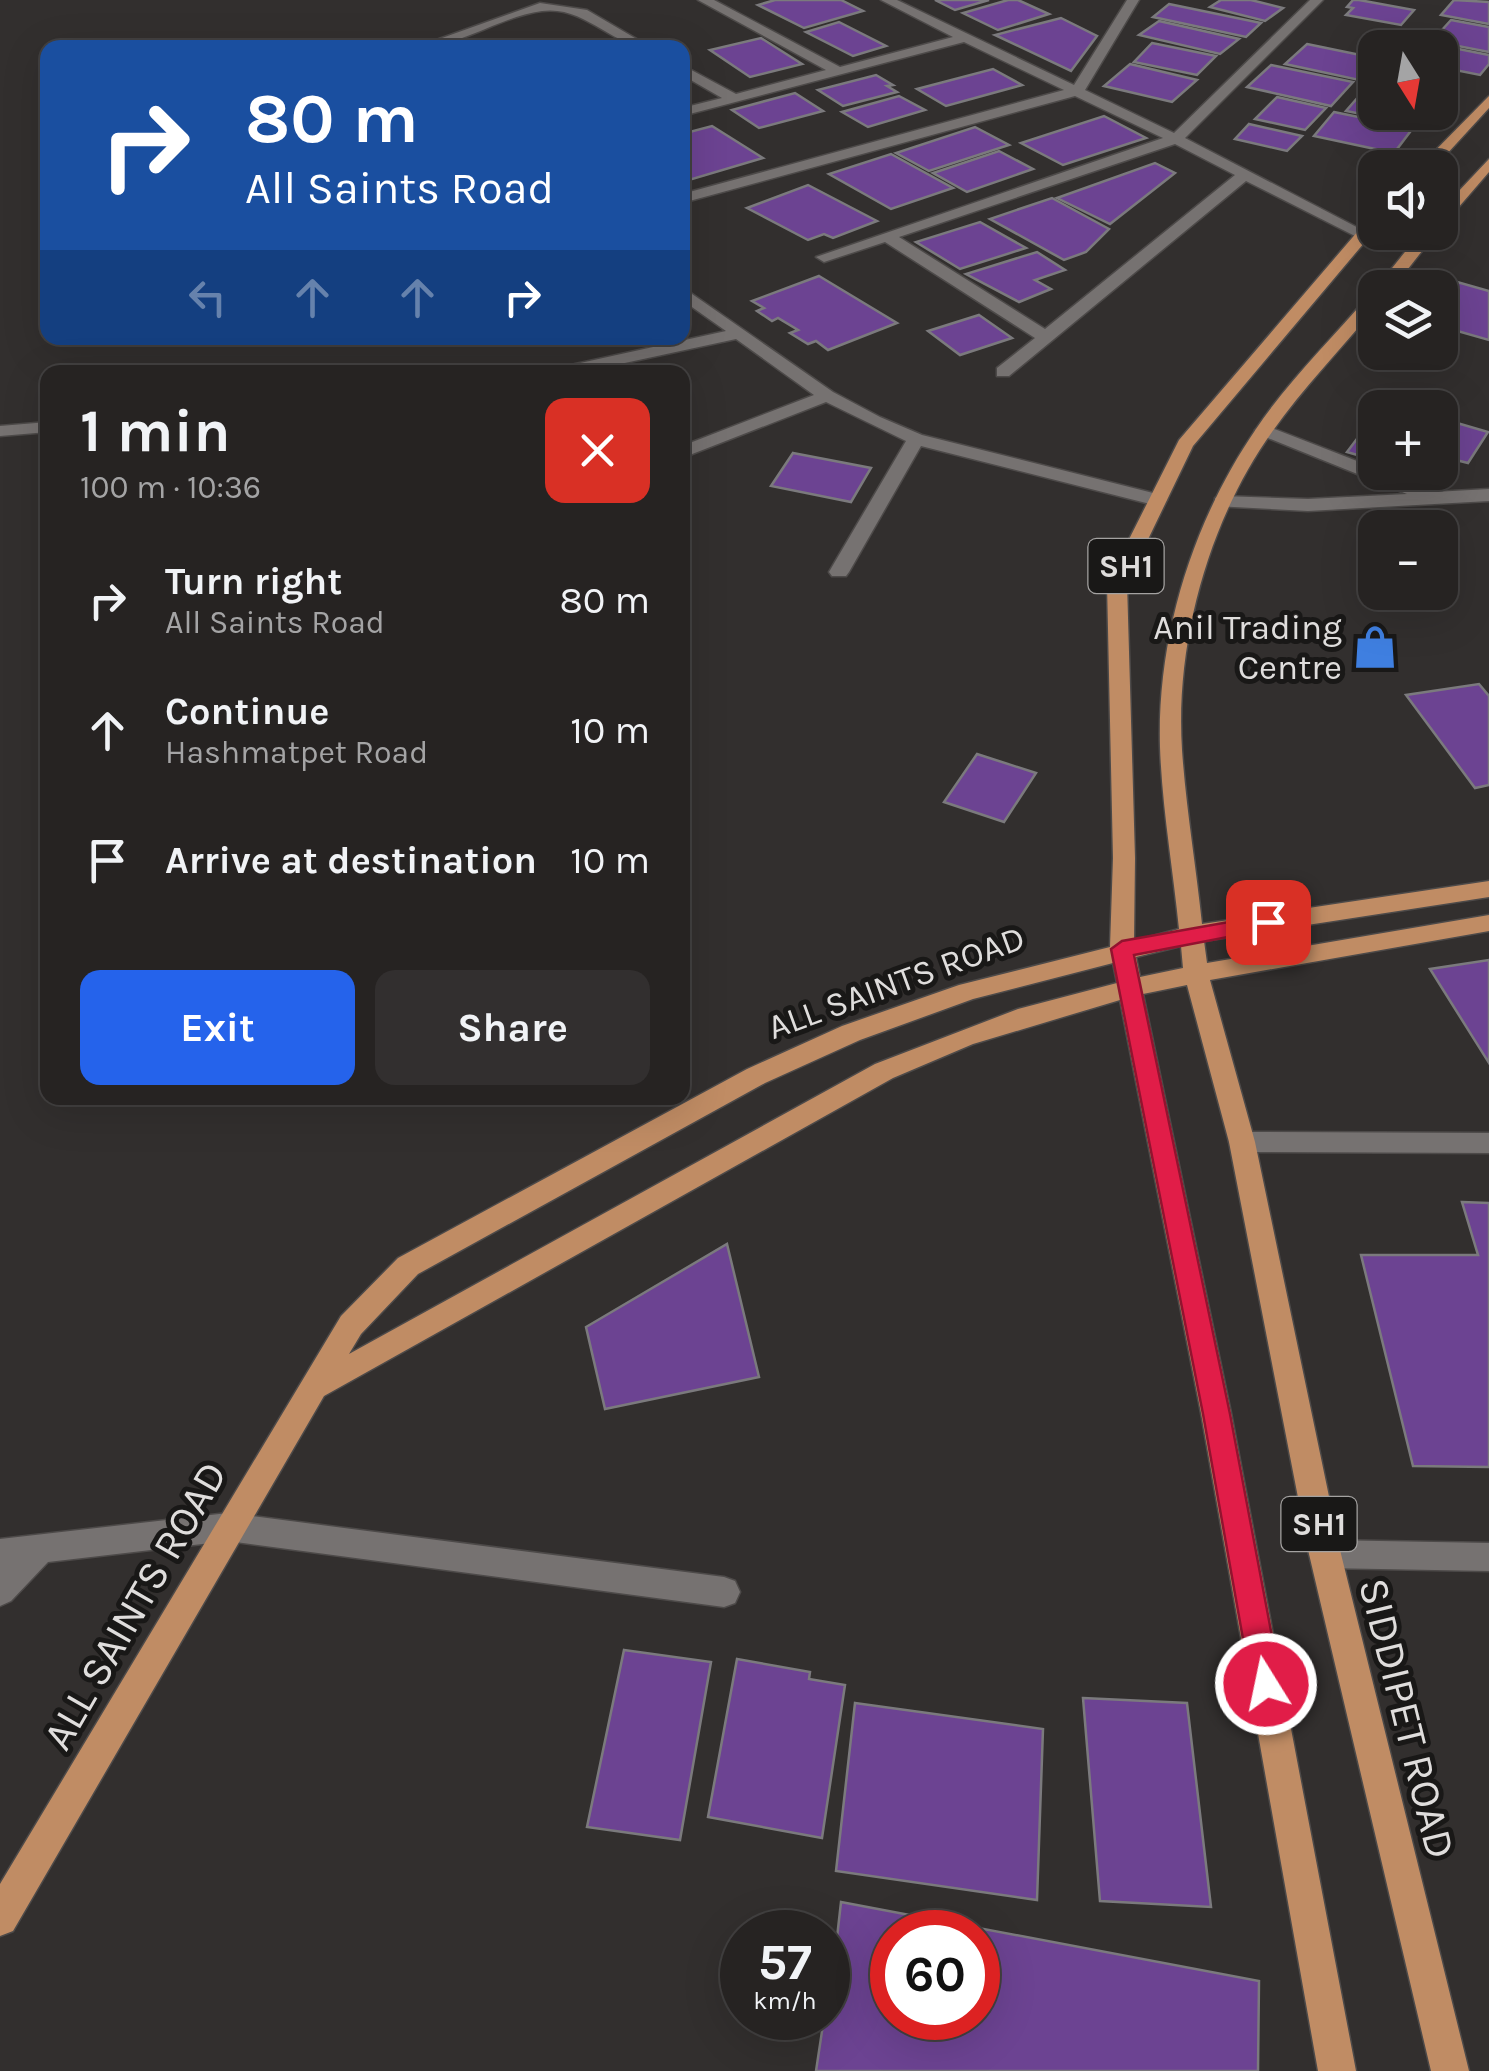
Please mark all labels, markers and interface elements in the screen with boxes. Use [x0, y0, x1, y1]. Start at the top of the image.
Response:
north arrow [1358, 30, 1458, 130]
map controls [1358, 30, 1458, 610]
text: 80 m [245, 78, 419, 160]
icon: right [80, 80, 210, 210]
button: sound [1358, 150, 1458, 250]
text: All Saints Road [245, 162, 554, 214]
icon: left [180, 270, 235, 325]
icon: ahead [285, 270, 340, 325]
icon: ahead [390, 270, 445, 325]
icon: right [495, 270, 550, 325]
button: layers [1358, 270, 1458, 370]
button: + [1358, 390, 1458, 490]
text: 1 min [80, 396, 231, 466]
button: close [545, 398, 650, 503]
text: 100 m · 10:36 [80, 469, 261, 506]
button: − [1358, 510, 1458, 610]
road number: SH1 [1088, 539, 1164, 593]
text: Turn right [165, 559, 342, 604]
icon: right [80, 573, 135, 628]
text: 80 m [560, 578, 650, 623]
text: All Saints Road [165, 604, 385, 641]
place label: Anil Trading Centre [1153, 607, 1342, 688]
shop icon: Anil Trading Centre [1351, 623, 1399, 671]
text: Continue [165, 689, 329, 734]
icon: ahead [80, 703, 135, 758]
text: 10 m [570, 708, 650, 753]
text: Hashmatpet Road [165, 734, 428, 771]
icon: arrive [80, 833, 135, 888]
text: Arrive at destination [165, 838, 537, 883]
text: 10 m [570, 838, 650, 883]
pin [1226, 880, 1311, 965]
icon: arrive [1241, 895, 1296, 950]
street label: ALL SAINTS ROAD [762, 917, 1030, 1048]
button: Exit [80, 970, 355, 1085]
button: Share [375, 970, 650, 1085]
street label: ALL SAINTS ROAD [32, 1453, 238, 1758]
road number: SH1 [1282, 1497, 1356, 1551]
street label: SIDDIPET ROAD [1348, 1573, 1466, 1863]
position arrow [1214, 1632, 1318, 1736]
speed limit sign: 60 [870, 1910, 1000, 2040]
text: 57 [758, 1933, 812, 1992]
text: km/h [753, 1986, 817, 2015]

